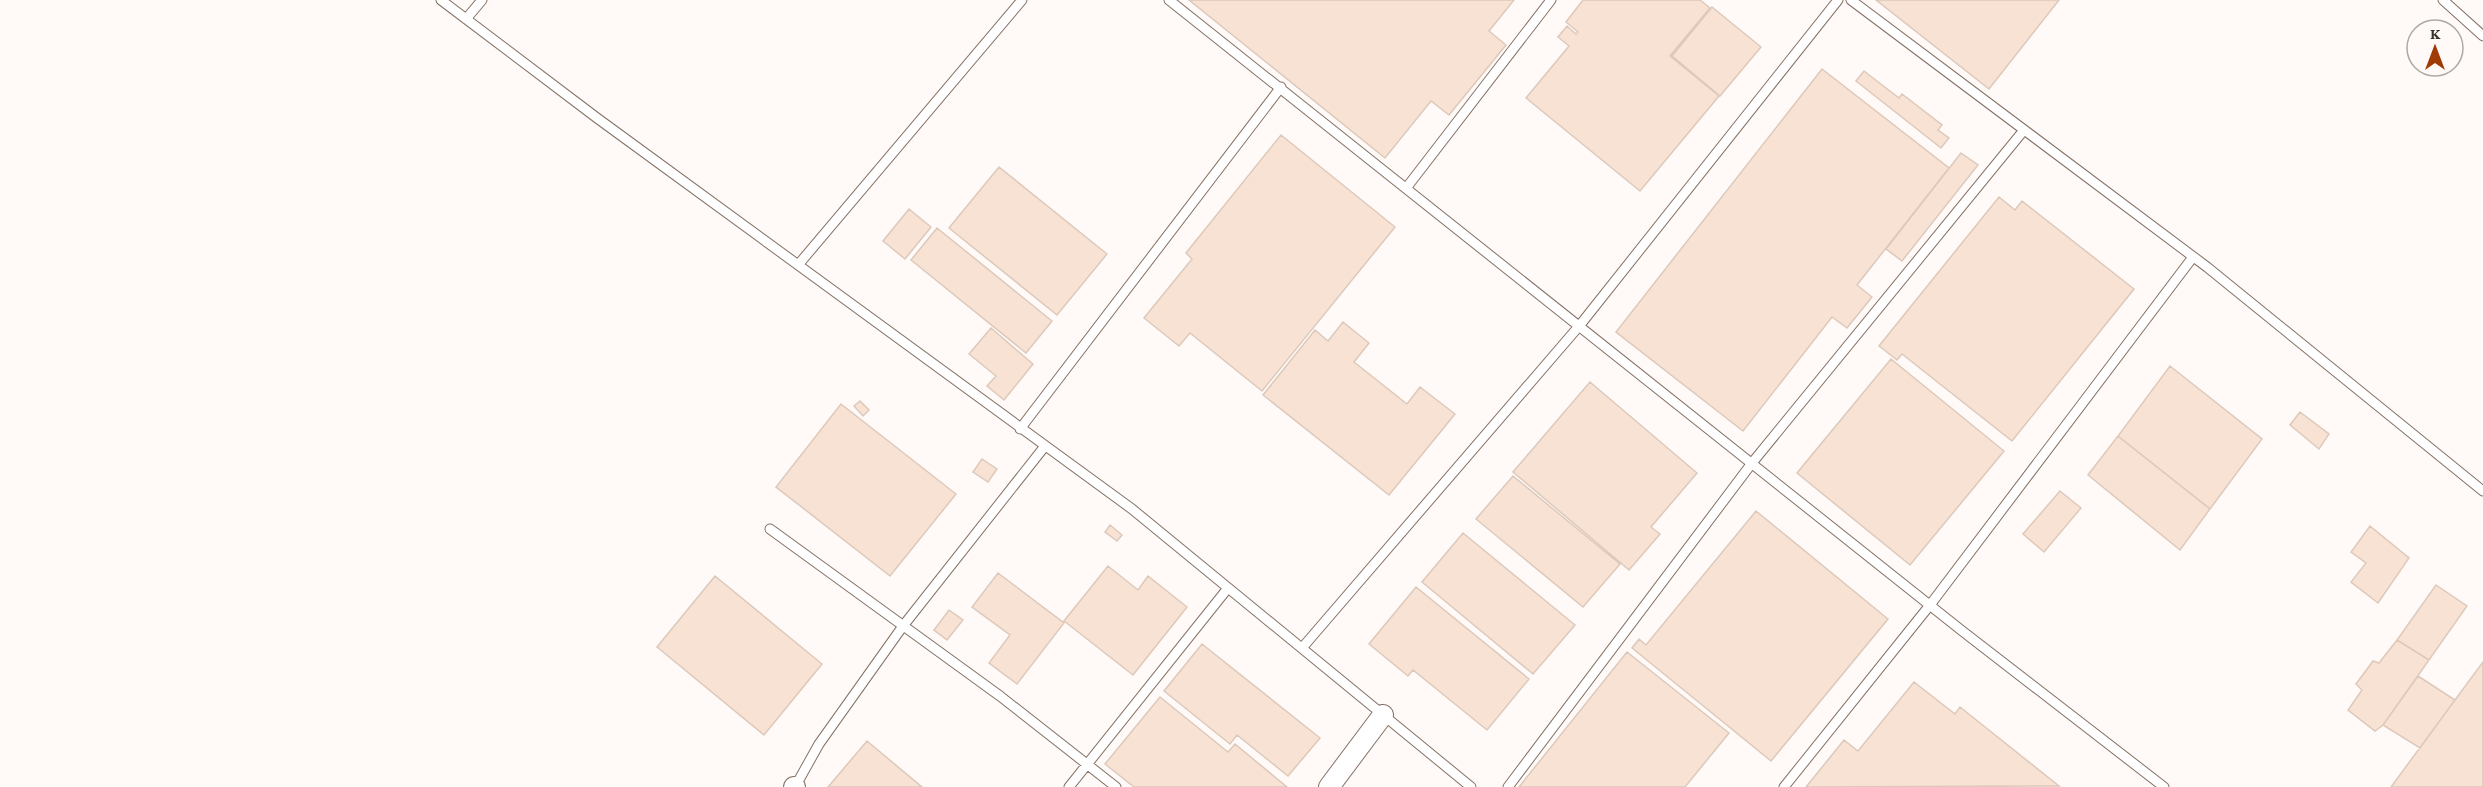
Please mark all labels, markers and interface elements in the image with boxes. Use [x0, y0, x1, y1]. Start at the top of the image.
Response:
north arrow [2405, 18, 2465, 78]
text: K [2430, 25, 2441, 42]

